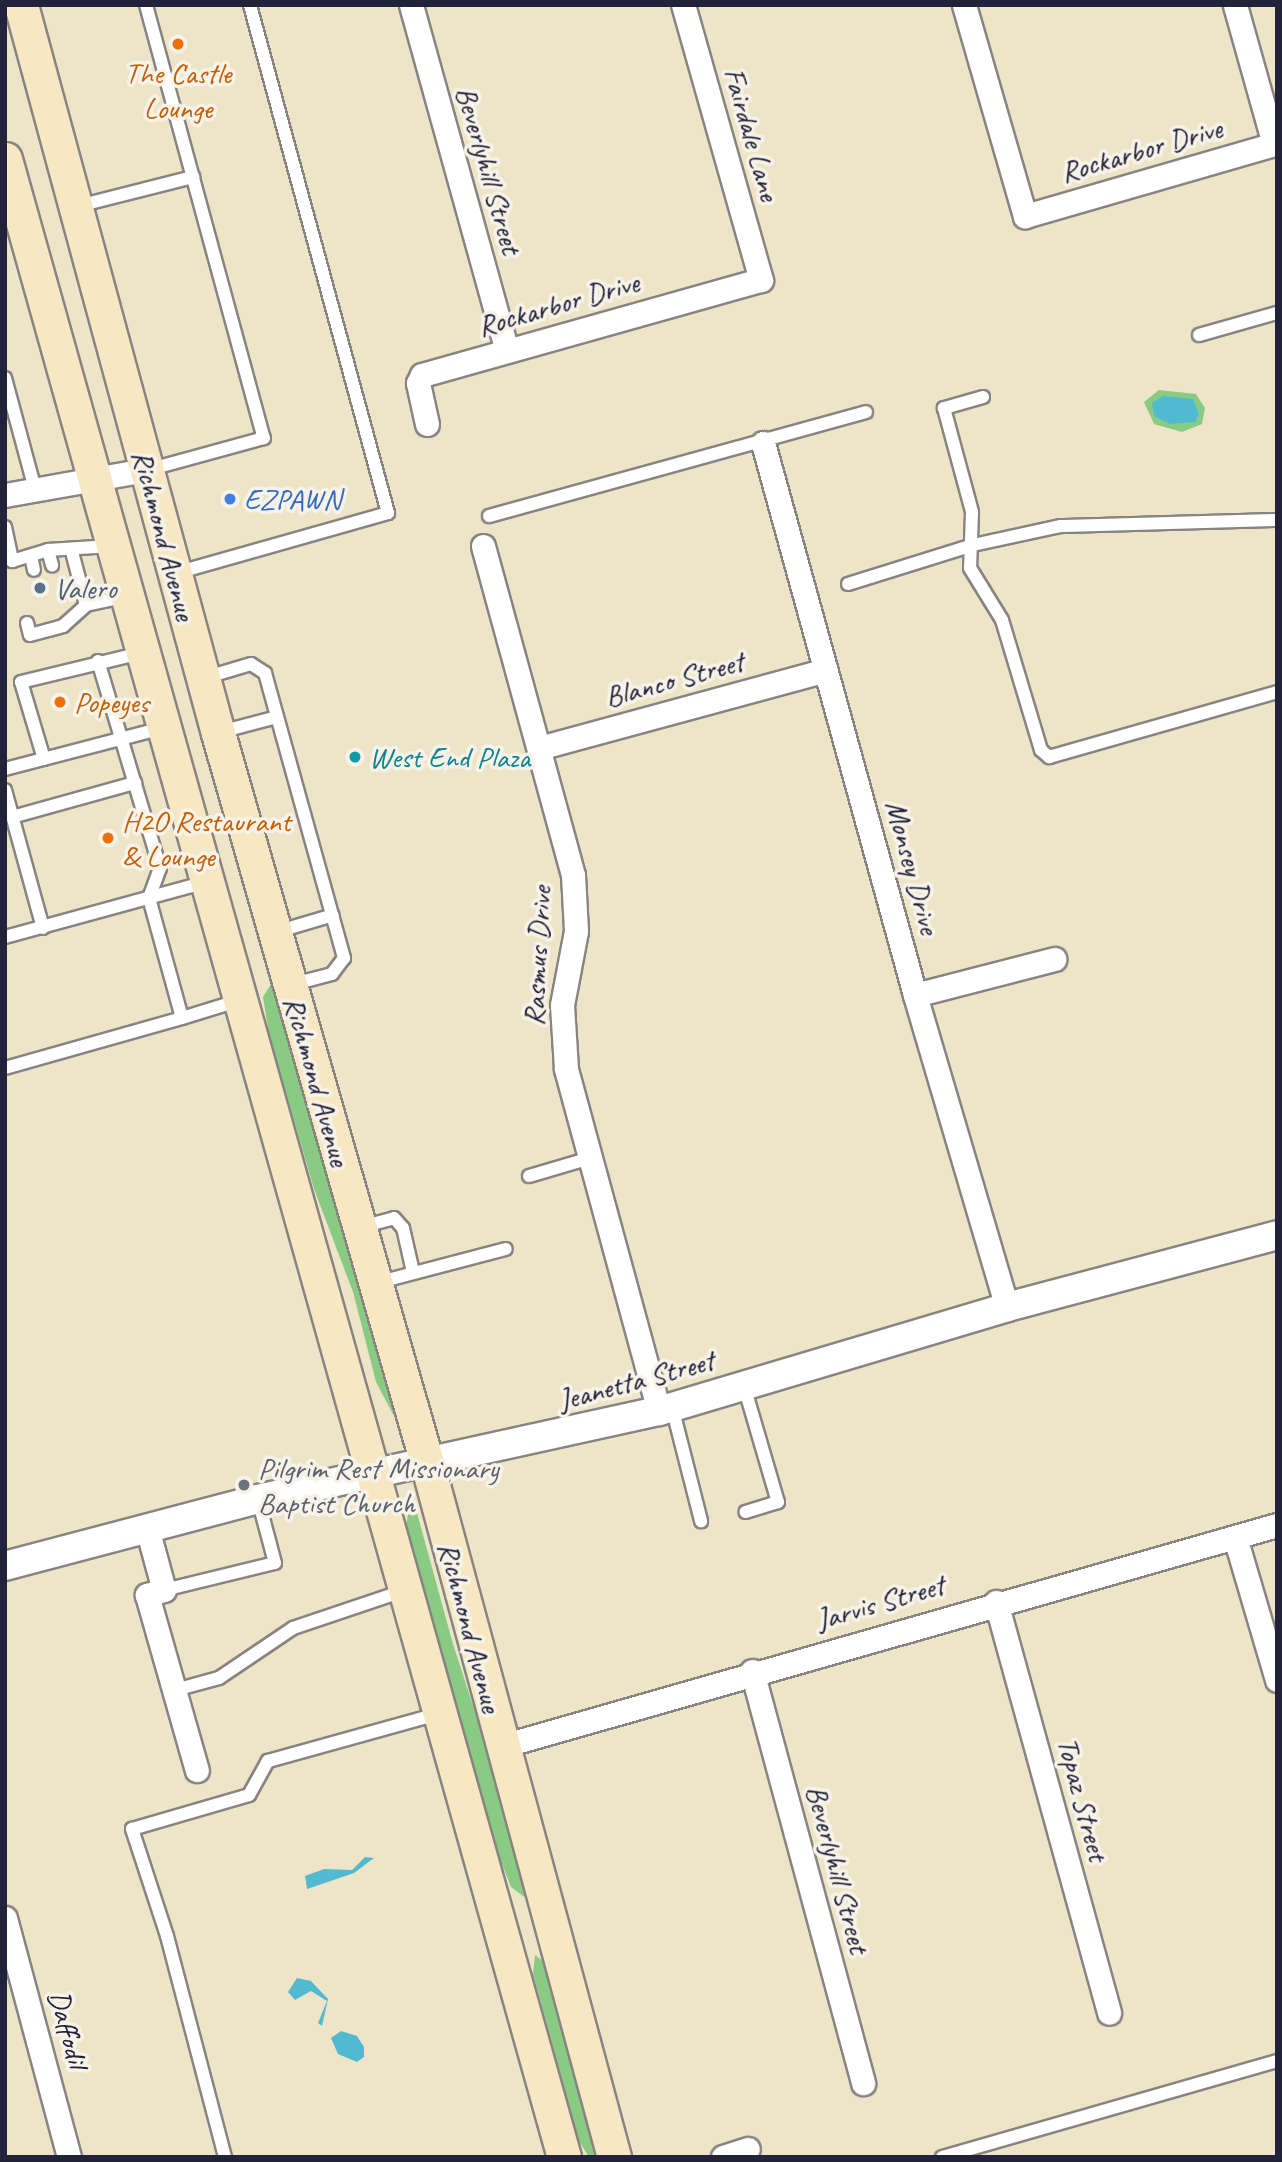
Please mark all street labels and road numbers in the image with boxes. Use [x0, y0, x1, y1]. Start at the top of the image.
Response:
street label: Fairdale Lane [716, 63, 788, 205]
street label: Beverlyhill Street [448, 82, 530, 258]
street label: Rockarbor Drive [1056, 110, 1226, 190]
street label: Rockarbor Drive [473, 264, 643, 344]
street label: Richmond Avenue [124, 446, 204, 624]
street label: Blanco Street [601, 643, 747, 715]
street label: Monsey Drive [878, 796, 948, 938]
street label: Rasmus Drive [515, 885, 559, 1027]
street label: Richmond Avenue [276, 992, 358, 1170]
street label: Jeanetta Street [554, 1342, 718, 1418]
street label: Richmond Avenue [430, 1538, 510, 1716]
street label: Jarvis Street [812, 1567, 948, 1637]
street label: Topaz Street [1049, 1733, 1117, 1865]
street label: Beverlyhill Street [798, 1781, 878, 1957]
street label: Daffodil [40, 1986, 96, 2072]

